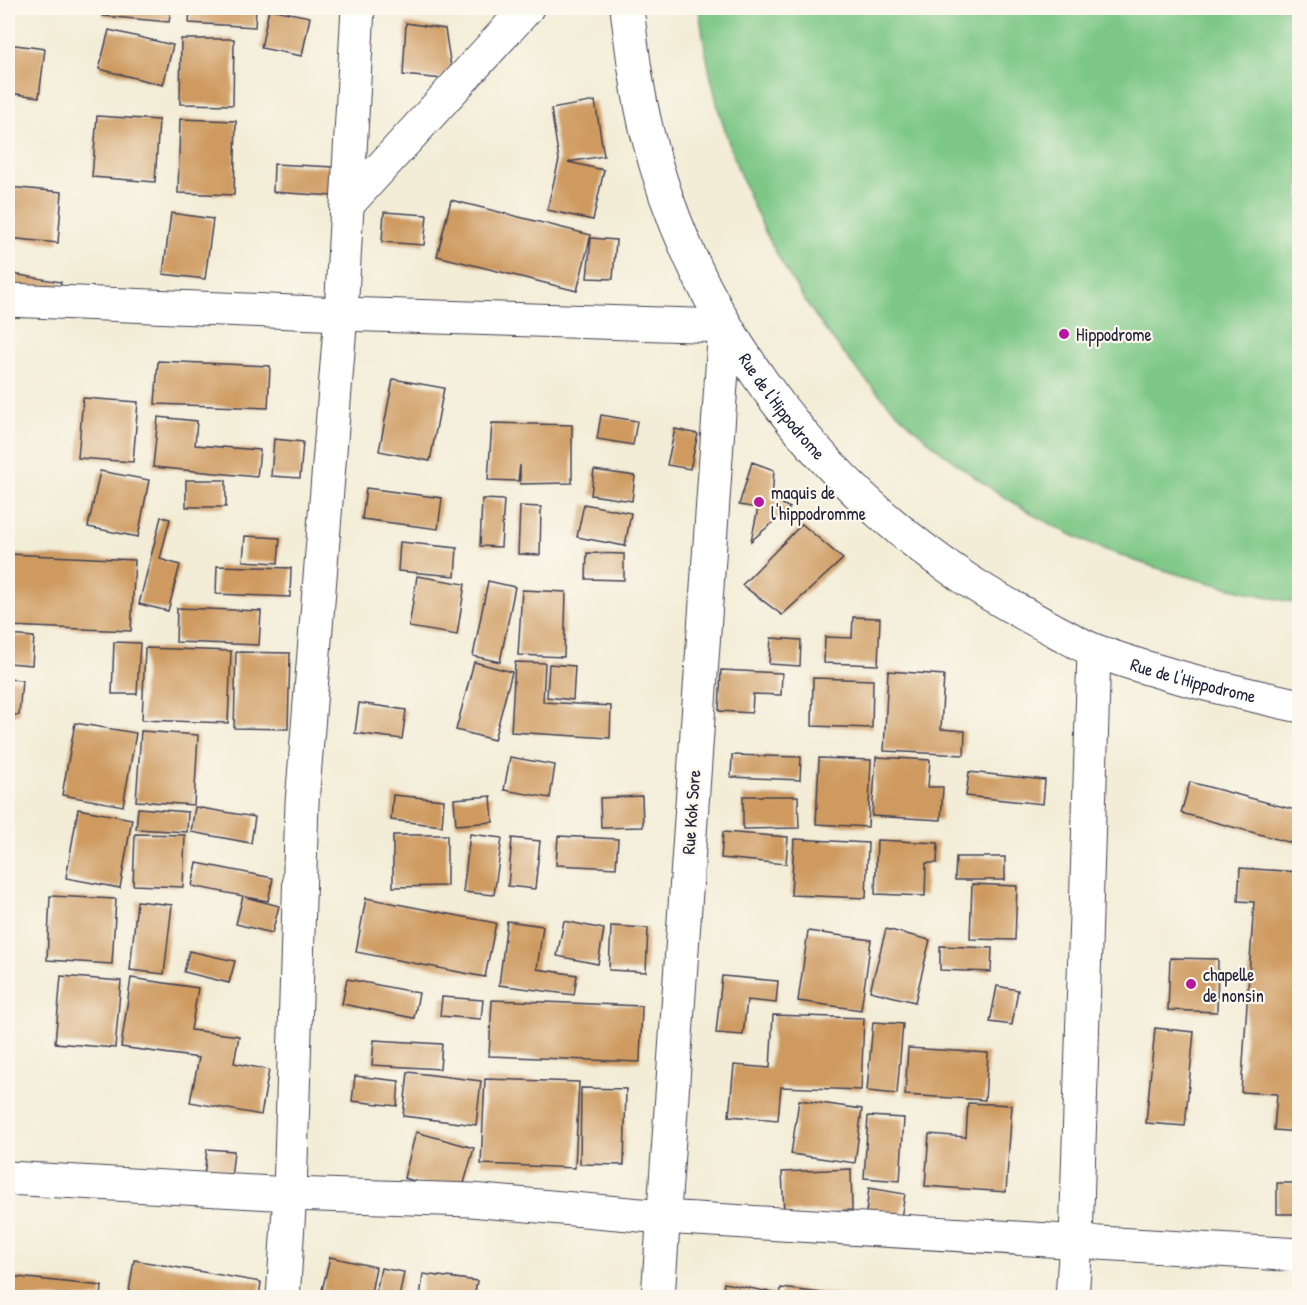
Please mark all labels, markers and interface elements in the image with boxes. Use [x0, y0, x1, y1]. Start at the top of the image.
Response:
place label: Hippodrome [1076, 322, 1152, 347]
marker: Hippodrome [1057, 327, 1071, 341]
street label: Rue de l'Hippodrome [733, 348, 832, 465]
place label: maquis de l'hippodromme [771, 480, 866, 526]
marker: maquis de l'hippodromme [752, 495, 766, 509]
street label: Rue de l'Hippodrome [1128, 651, 1258, 708]
street label: Rue Kok Sore [676, 769, 706, 855]
place label: chapelle de nonsin [1203, 962, 1264, 1008]
marker: chapelle de nonsin [1184, 977, 1198, 991]

